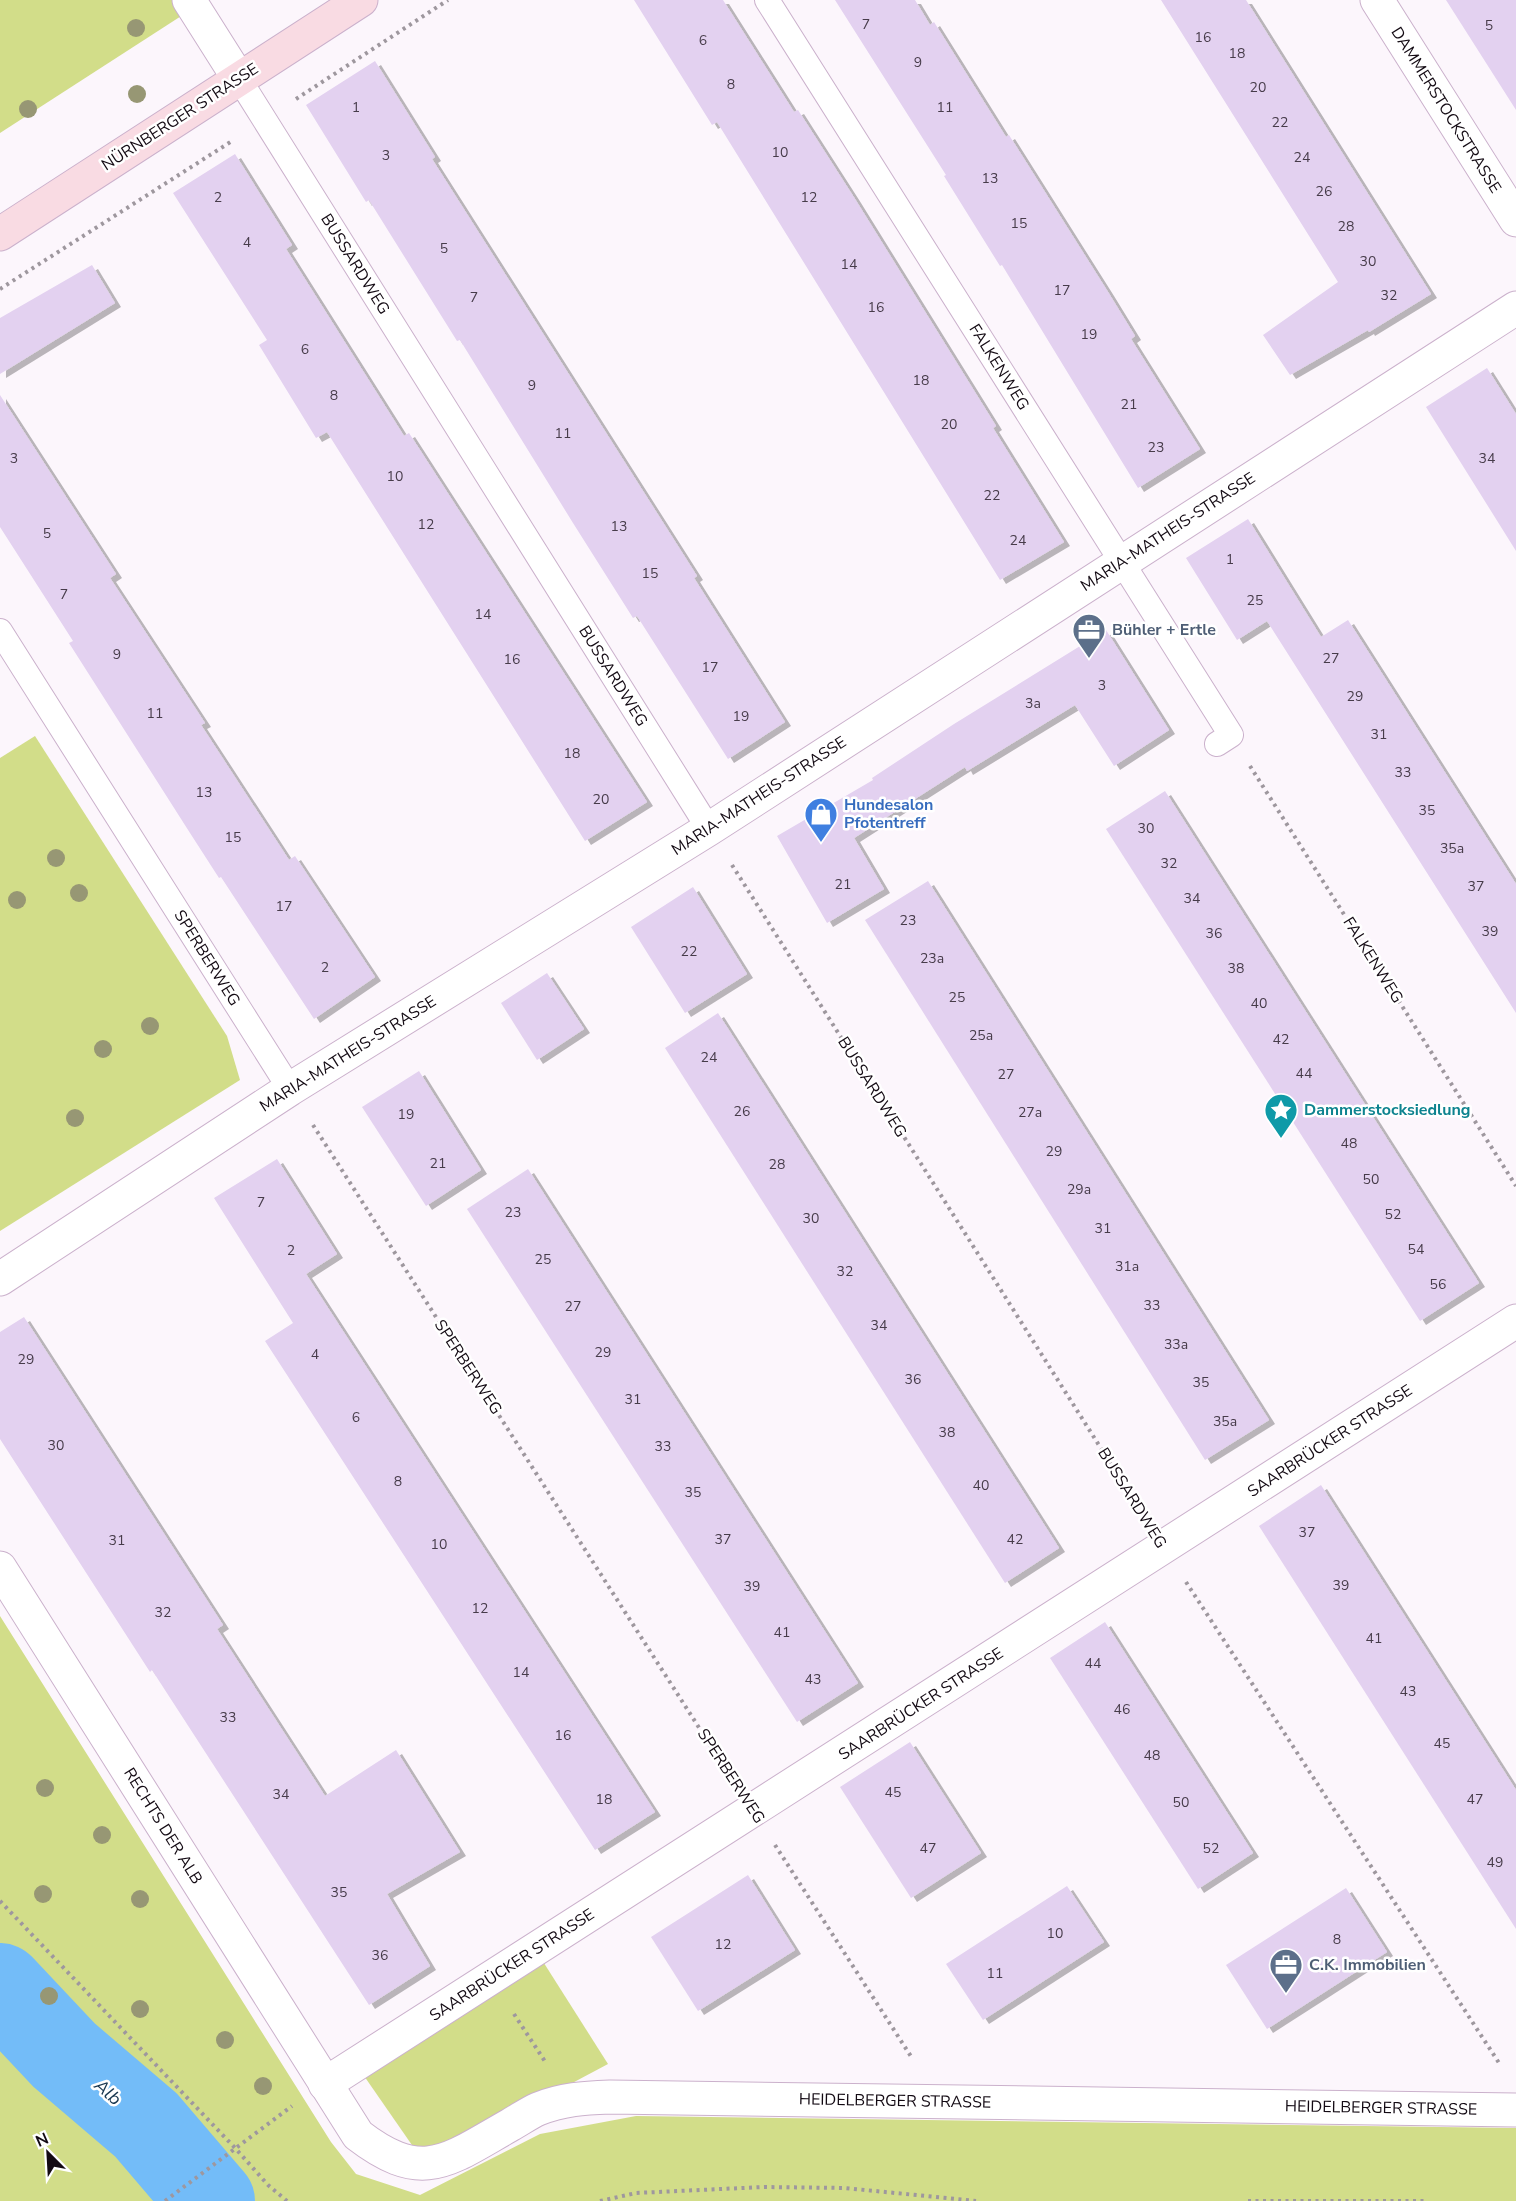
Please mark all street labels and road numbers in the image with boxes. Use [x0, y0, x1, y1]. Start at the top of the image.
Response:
street label: DAMMERSTOCKSTRASSE [1386, 23, 1506, 197]
street label: NÜRNBERGER STRASSE [97, 58, 263, 176]
street label: BUSSARDWEG [315, 210, 395, 318]
street label: FALKENWEG [964, 320, 1034, 414]
street label: MARIA-MATHEIS-STRASSE [1076, 467, 1260, 597]
street label: BUSSARDWEG [573, 622, 653, 730]
street label: MARIA-MATHEIS-STRASSE [667, 731, 851, 861]
street label: SPERBERWEG [169, 906, 245, 1010]
street label: FALKENWEG [1338, 913, 1408, 1007]
street label: MARIA-MATHEIS-STRASSE [256, 991, 440, 1117]
street label: BUSSARDWEG [832, 1033, 912, 1141]
street label: SPERBERWEG [429, 1315, 507, 1419]
street label: SAARBRÜCKER STRASSE [1243, 1379, 1417, 1503]
street label: BUSSARDWEG [1092, 1444, 1172, 1552]
street label: SAARBRÜCKER STRASSE [834, 1642, 1008, 1766]
street label: SPERBERWEG [692, 1724, 770, 1828]
street label: RECHTS DER ALB [118, 1764, 208, 1888]
street label: SAARBRÜCKER STRASSE [425, 1903, 599, 2027]
street label: HEIDELBERGER STRASSE [799, 2088, 991, 2114]
street label: HEIDELBERGER STRASSE [1285, 2095, 1477, 2121]

